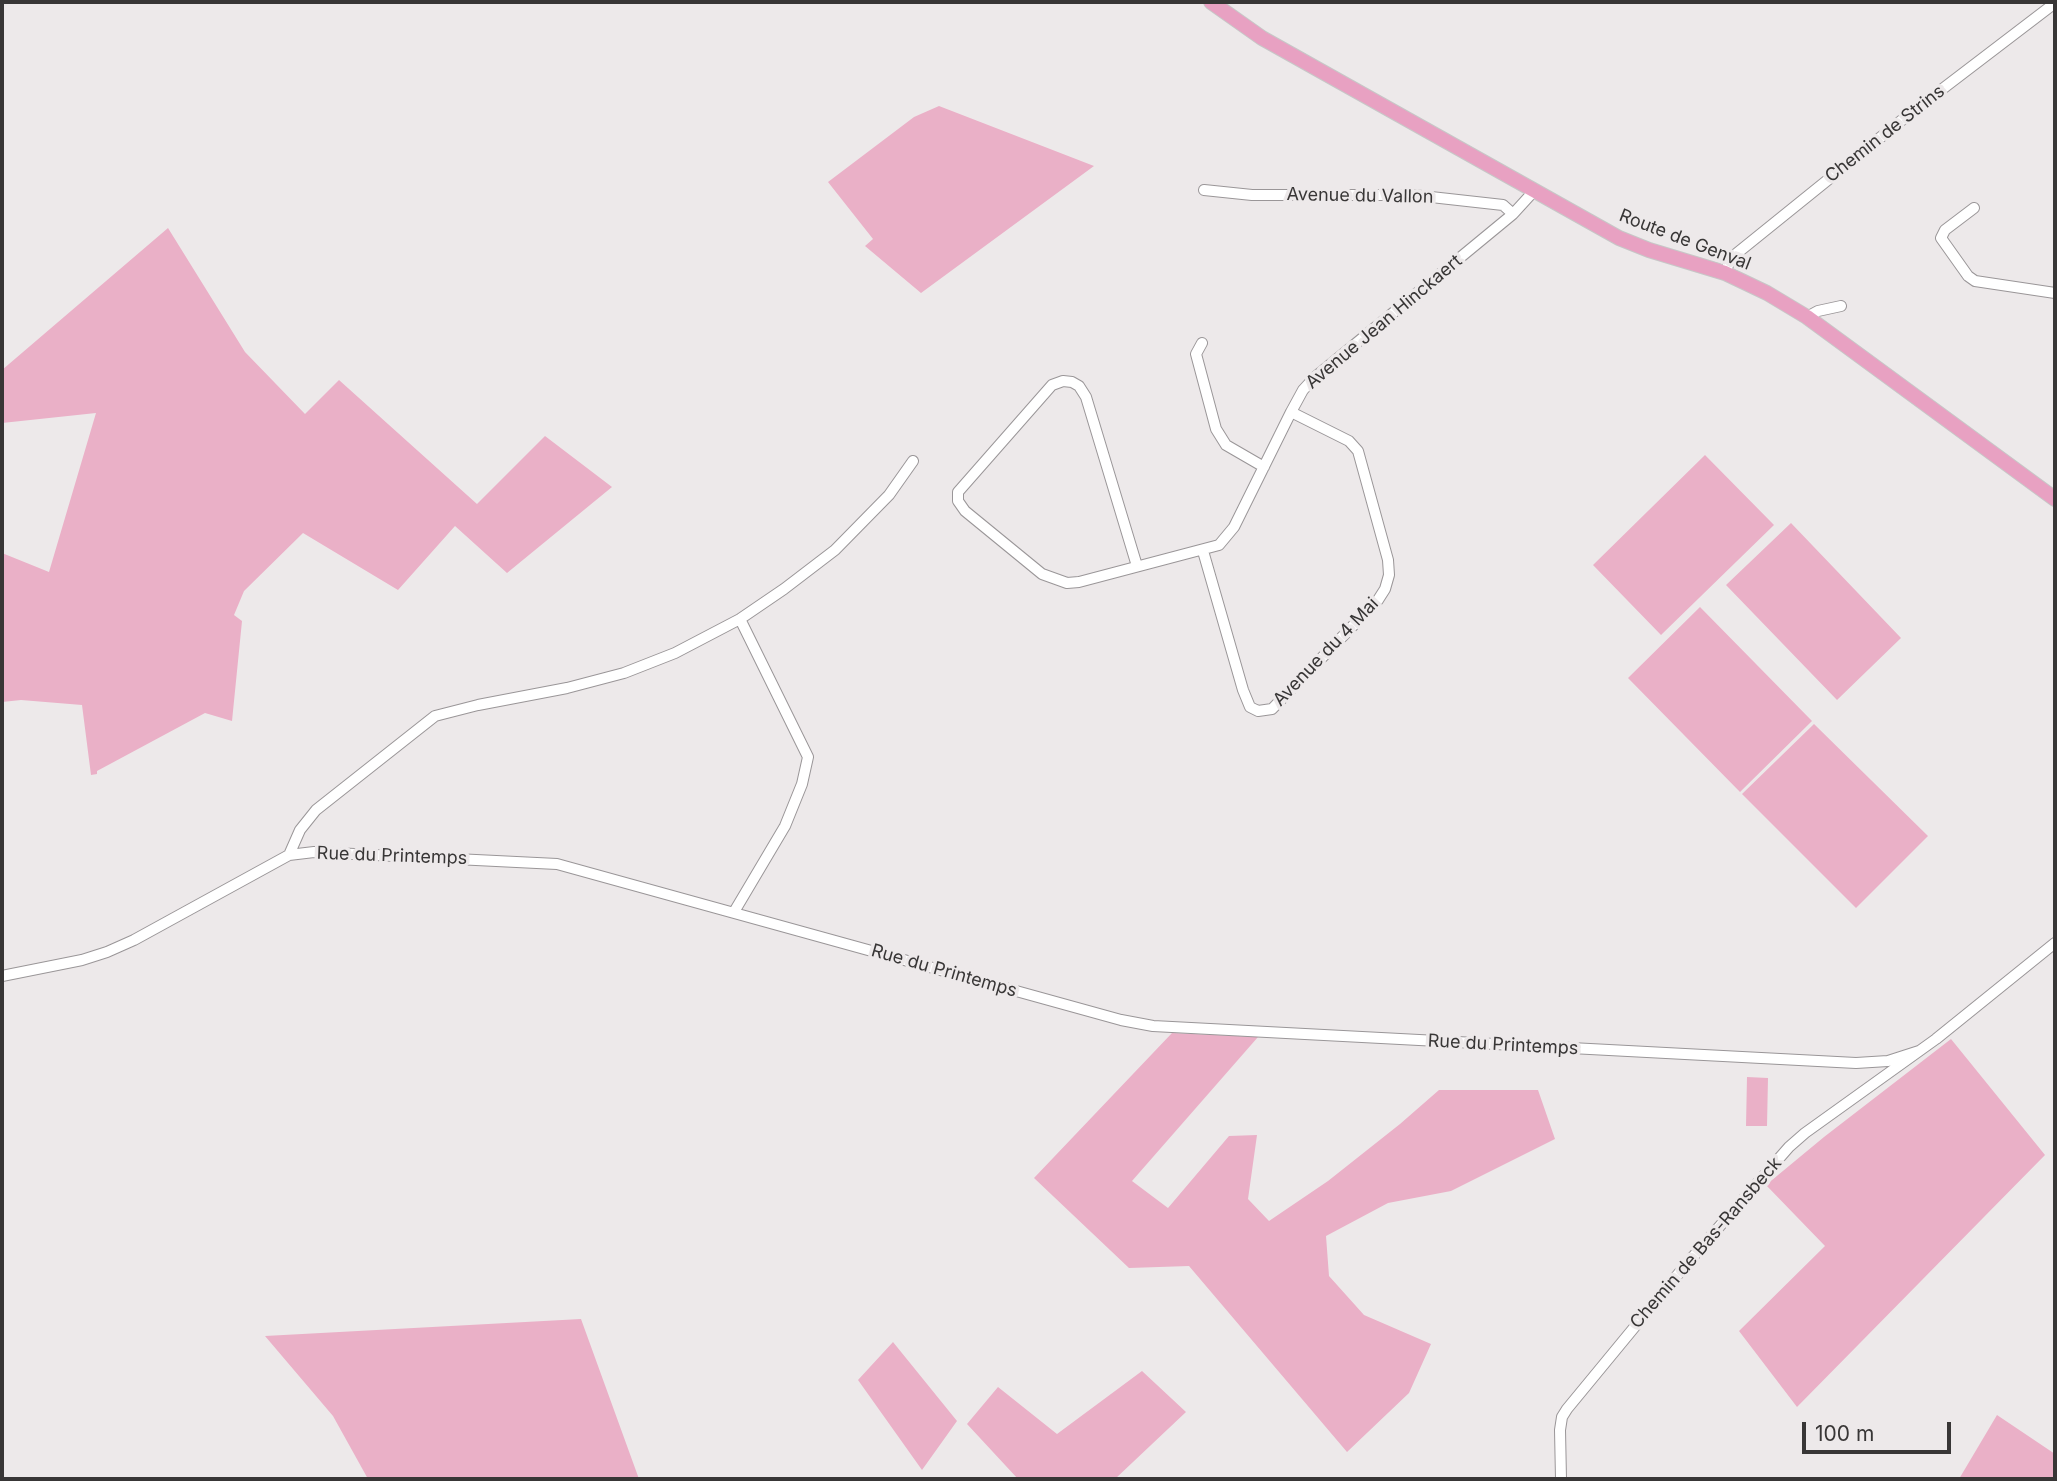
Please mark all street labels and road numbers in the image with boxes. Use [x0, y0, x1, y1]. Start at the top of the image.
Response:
street label: Chemin de Strins [1821, 81, 1949, 187]
street label: Avenue du Vallon [1286, 184, 1434, 208]
street label: Route de Genval [1616, 205, 1754, 275]
street label: Avenue Jean Hinckaert [1302, 250, 1466, 394]
street label: Avenue du 4 Mai [1269, 593, 1383, 711]
street label: Rue du Printemps [316, 843, 468, 869]
street label: Rue du Printemps [869, 940, 1019, 1002]
street label: Rue du Printemps [1427, 1030, 1579, 1060]
street label: Chemin de Bas-Ransbeck [1626, 1153, 1786, 1333]

